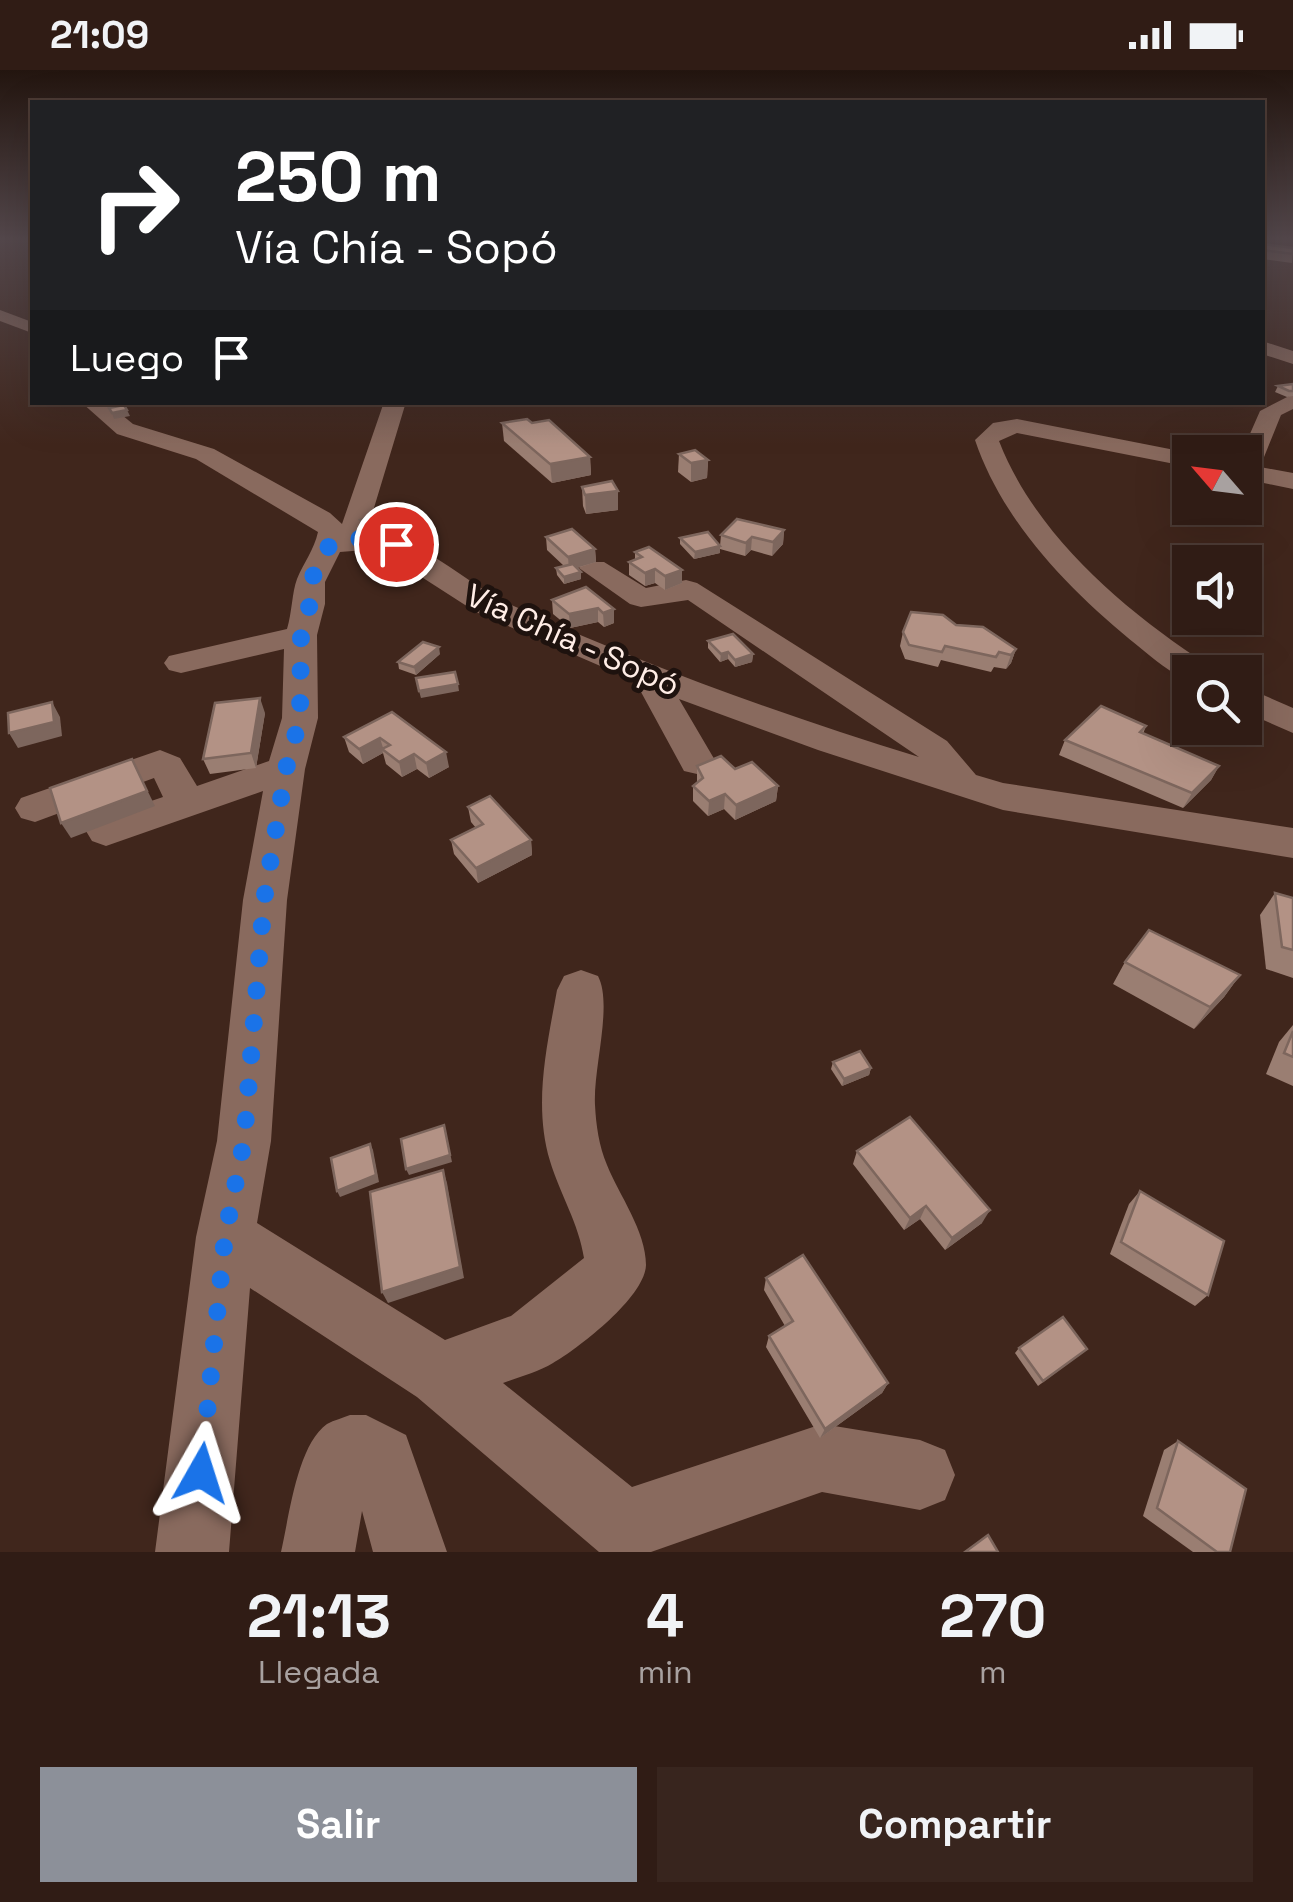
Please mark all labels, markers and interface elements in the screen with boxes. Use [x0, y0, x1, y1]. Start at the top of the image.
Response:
text: 21:09 [50, 11, 149, 59]
text: 250 m [235, 132, 442, 221]
icon: right [70, 140, 200, 270]
text: Vía Chía - Sopó [235, 219, 558, 276]
icon: arrive [204, 330, 259, 385]
text: Luego [70, 334, 184, 382]
north arrow [1172, 435, 1262, 525]
map controls [1172, 435, 1262, 745]
pin [354, 502, 439, 587]
icon: arrive [369, 517, 424, 572]
button: sound [1172, 545, 1262, 635]
street label: Vía Chía - Sopó [460, 575, 686, 705]
button: search [1172, 655, 1262, 745]
position arrow [149, 1421, 253, 1525]
text: 21:13 [247, 1578, 391, 1655]
text: 4 [646, 1578, 684, 1655]
text: 270 [939, 1578, 1046, 1655]
text: Llegada [258, 1652, 380, 1692]
text: min [638, 1652, 693, 1692]
text: m [979, 1652, 1007, 1692]
button: Salir [40, 1767, 637, 1882]
button: Compartir [657, 1767, 1253, 1882]

